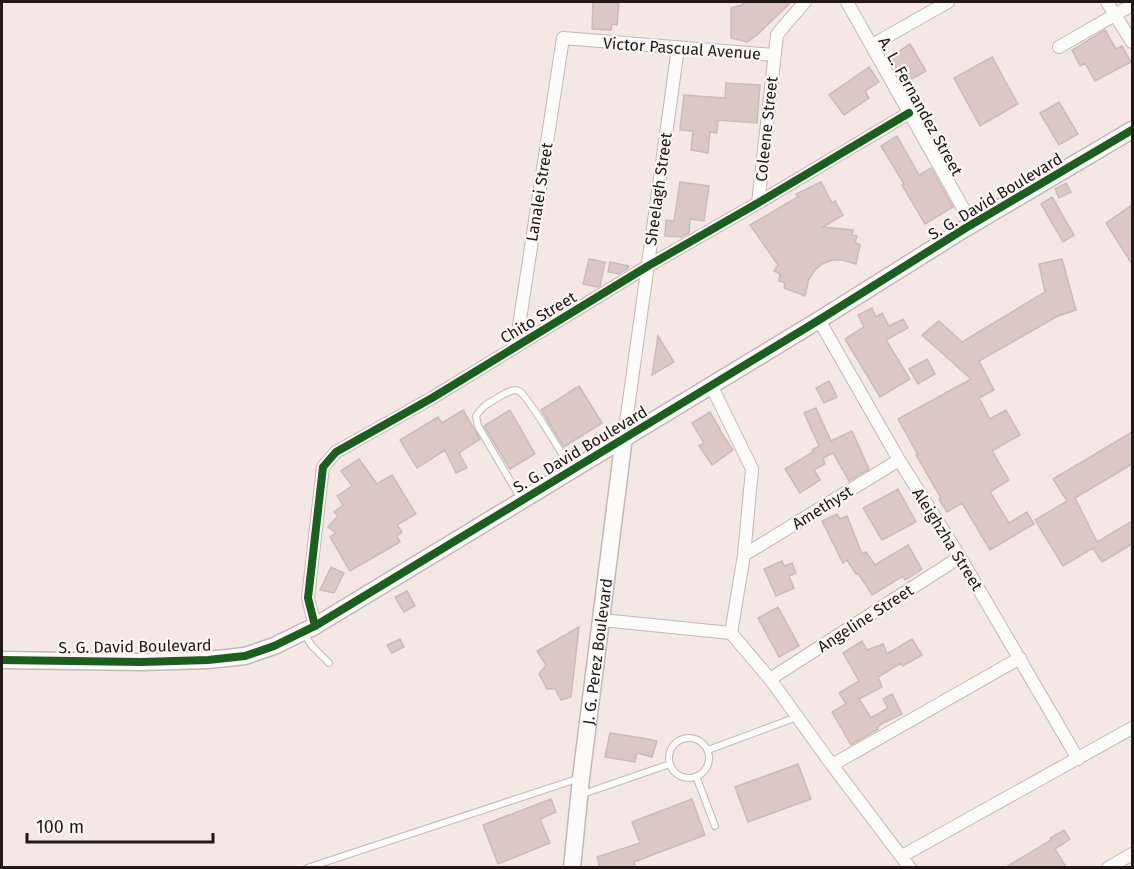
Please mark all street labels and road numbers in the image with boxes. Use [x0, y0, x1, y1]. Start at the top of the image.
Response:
street label: A. L. Fernandez Street [874, 33, 967, 179]
street label: Victor Pascual Avenue [602, 34, 762, 63]
street label: Coleene Street [752, 75, 781, 183]
street label: Sheelagh Street [641, 131, 676, 247]
street label: Lanalei Street [522, 141, 557, 243]
street label: S. G. David Boulevard [925, 149, 1066, 244]
street label: Chito Street [497, 287, 580, 348]
street label: S. G. David Boulevard [510, 402, 651, 497]
street label: Amethyst [789, 481, 856, 533]
street label: Aleighzha Street [908, 484, 987, 594]
street label: J. G. Perez Boulevard [579, 577, 616, 726]
street label: Angeline Street [814, 580, 917, 656]
street label: S. G. David Boulevard [58, 636, 212, 657]

